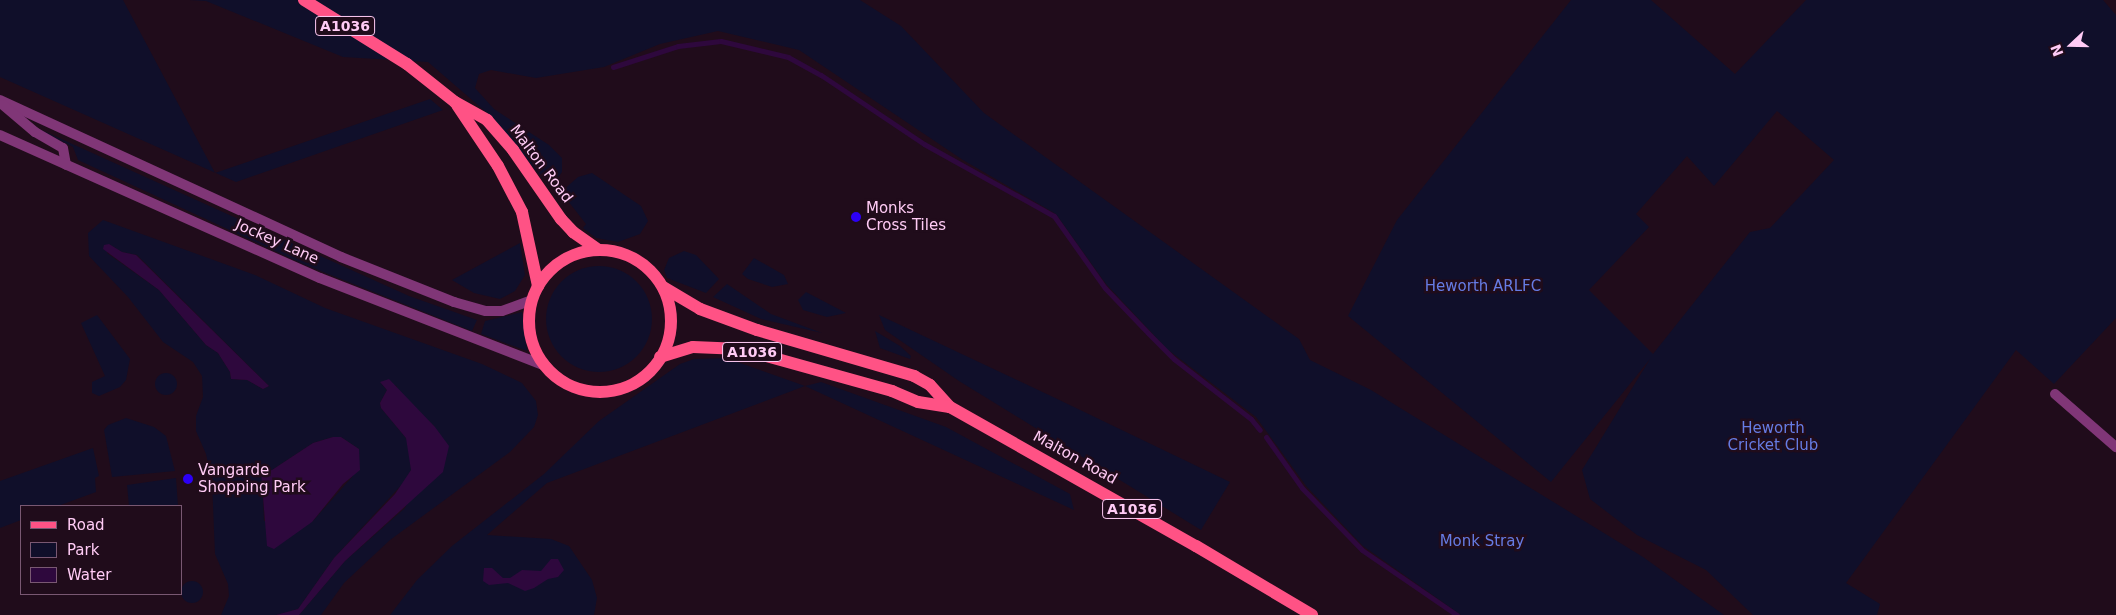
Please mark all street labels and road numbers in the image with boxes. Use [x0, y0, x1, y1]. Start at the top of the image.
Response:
road number: A1036 [315, 15, 375, 38]
street label: Malton Road [506, 121, 576, 207]
street label: Jockey Lane [233, 216, 321, 268]
road number: A1036 [722, 341, 782, 364]
street label: Malton Road [1030, 428, 1120, 488]
road number: A1036 [1102, 498, 1162, 520]

